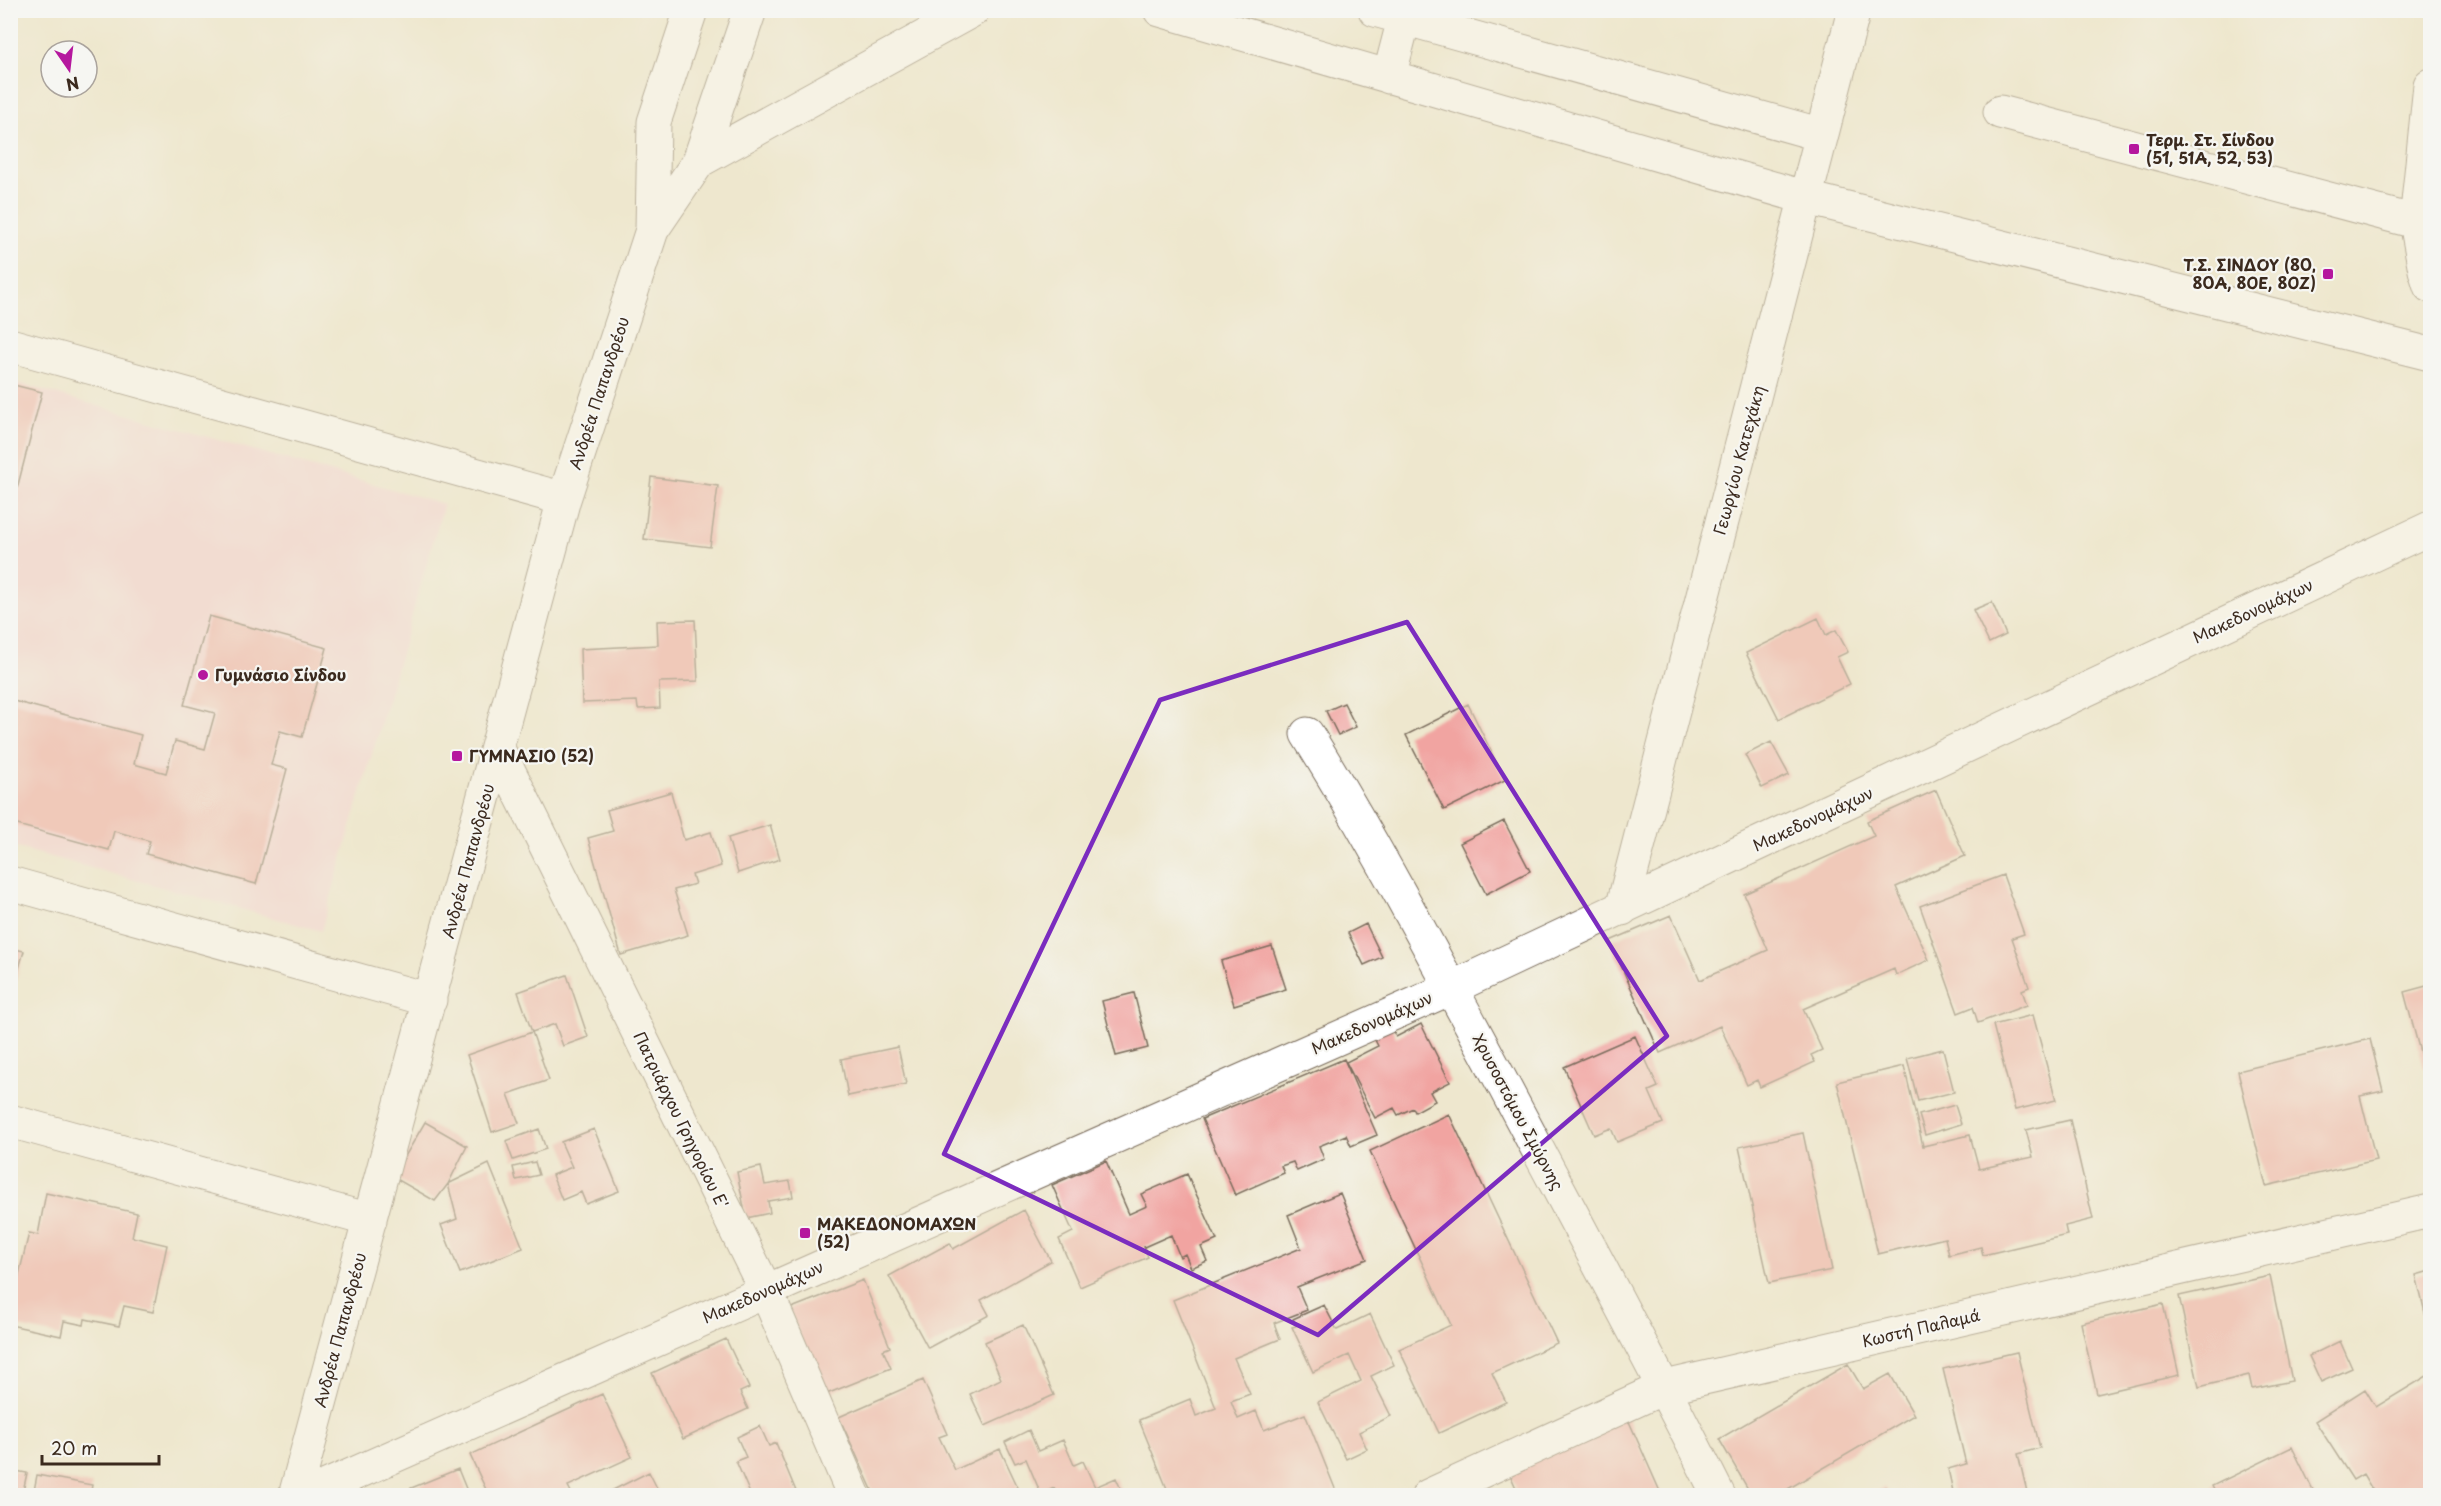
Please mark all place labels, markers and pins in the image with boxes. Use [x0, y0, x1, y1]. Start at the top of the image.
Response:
place label: Τερμ. Στ. Σίνδου (51, 51Α, 52, 53) [2146, 127, 2274, 169]
marker: Τερμ. Στ. Σίνδου (51, 51Α, 52, 53) [2127, 142, 2141, 156]
place label: Τ.Σ. ΣΙΝΔΟΥ (80, 80Α, 80Ε, 80Ζ) [2183, 252, 2316, 294]
marker: Τ.Σ. ΣΙΝΔΟΥ (80, 80Α, 80Ε, 80Ζ) [2321, 267, 2335, 281]
place label: Γυμνάσιο Σίνδου [215, 662, 346, 686]
marker: Γυμνάσιο Σίνδου [196, 668, 210, 682]
place label: ΓΥΜΝΑΣΙΟ (52) [469, 743, 594, 767]
marker: ΓΥΜΝΑΣΙΟ (52) [450, 749, 464, 763]
place label: ΜΑΚΕΔΟΝΟΜΑΧΩΝ (52) [817, 1211, 976, 1253]
marker: ΜΑΚΕΔΟΝΟΜΑΧΩΝ (52) [798, 1226, 812, 1240]

